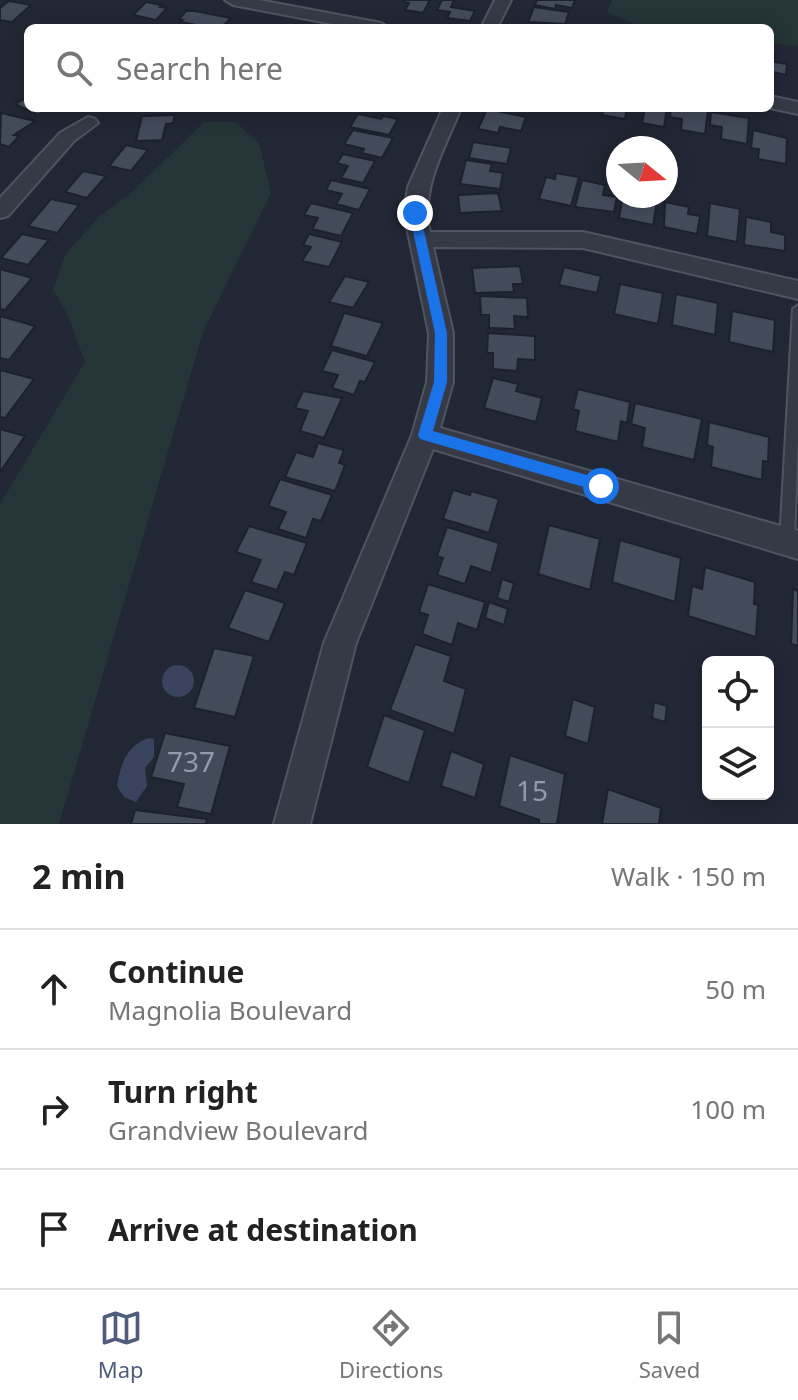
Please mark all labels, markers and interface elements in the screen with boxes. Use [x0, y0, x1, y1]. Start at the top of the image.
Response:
search box [24, 24, 774, 112]
icon: search [52, 46, 96, 90]
text: Search here [116, 48, 283, 89]
north arrow [606, 136, 678, 208]
route end [397, 195, 433, 231]
route start [583, 468, 619, 504]
map controls [702, 656, 774, 800]
button: locate [702, 656, 774, 728]
button: layers [702, 728, 774, 800]
house number: 737 [167, 742, 215, 780]
house number: 15 [516, 771, 548, 809]
text: 2 min [32, 853, 126, 899]
text: Walk · 150 m [611, 858, 766, 894]
text: Continue [108, 951, 244, 992]
icon: ahead [32, 967, 76, 1011]
text: 50 m [705, 971, 766, 1007]
text: Magnolia Boulevard [108, 992, 352, 1028]
text: Turn right [108, 1071, 258, 1112]
icon: right [32, 1087, 76, 1131]
text: 100 m [690, 1091, 766, 1127]
text: Grandview Boulevard [108, 1112, 369, 1148]
icon: arrive [32, 1207, 76, 1251]
text: Arrive at destination [108, 1209, 418, 1250]
tab: Map [98, 1306, 144, 1384]
tab: Directions [339, 1306, 443, 1384]
tab: Saved [639, 1306, 700, 1384]

